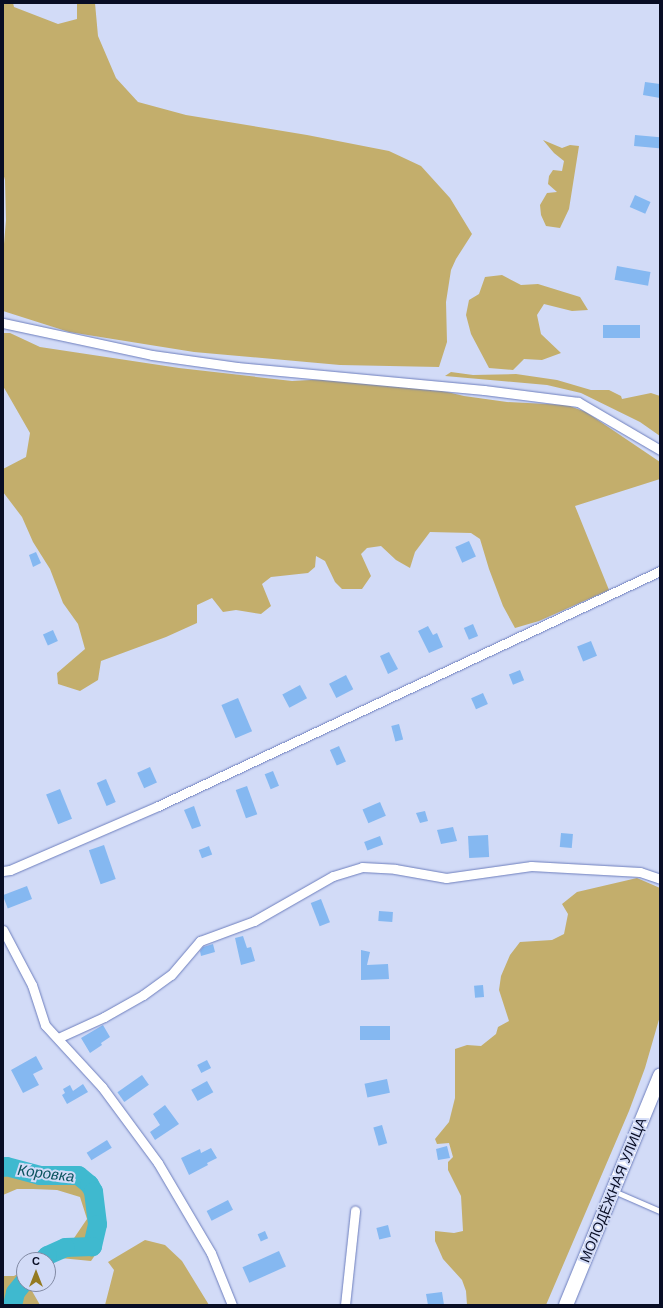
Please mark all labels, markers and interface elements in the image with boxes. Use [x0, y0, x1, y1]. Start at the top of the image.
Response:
street label: МОЛОДЁЖНАЯ УЛИЦА [576, 1115, 650, 1265]
water label: Коровка [17, 1161, 75, 1185]
north arrow [16, 1252, 56, 1292]
text: С [32, 1255, 40, 1267]

